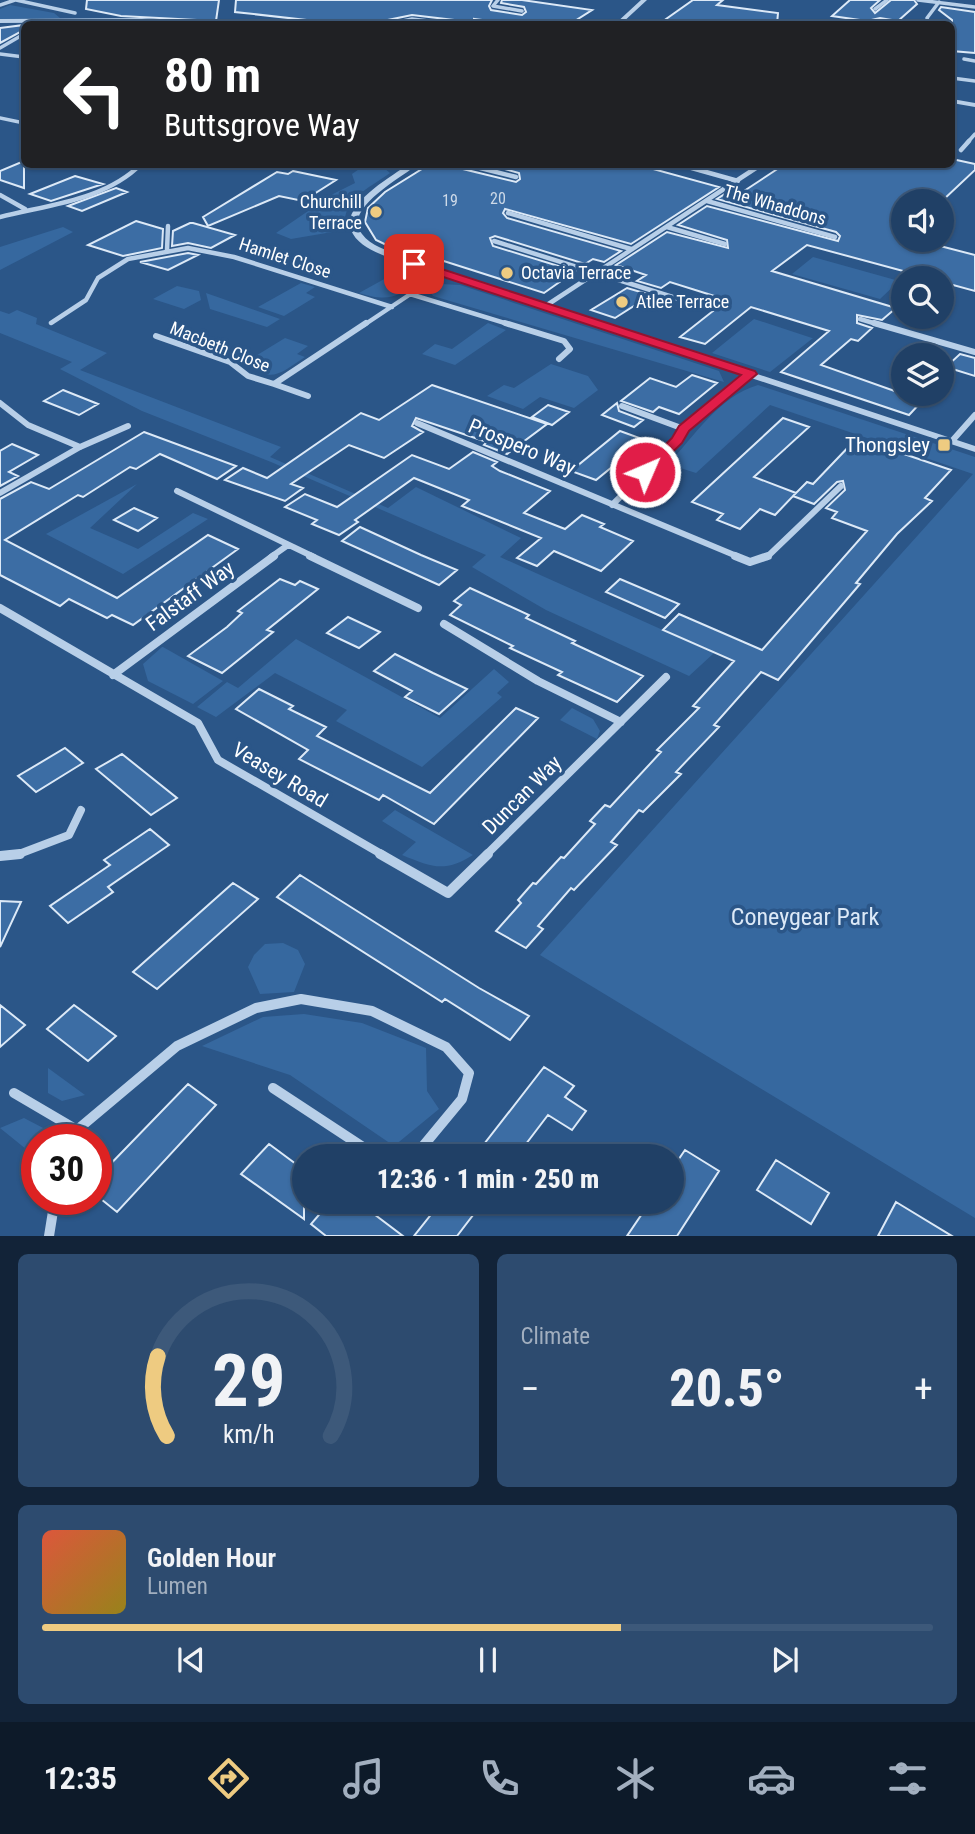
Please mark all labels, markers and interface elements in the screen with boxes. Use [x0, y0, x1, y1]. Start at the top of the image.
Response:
text: 80 m [164, 47, 261, 104]
icon: left [49, 49, 140, 140]
text: Buttsgrove Way [164, 106, 360, 144]
street label: The Whaddons [722, 180, 829, 229]
house number: 20 [490, 189, 506, 208]
map controls [891, 189, 954, 406]
button: sound [891, 189, 954, 252]
place label: Churchill Terrace [300, 191, 362, 233]
house number: 19 [442, 191, 458, 210]
marker: Churchill Terrace [368, 204, 384, 220]
street label: Hamlet Close [237, 233, 334, 282]
pin [384, 234, 444, 294]
icon: arrive [395, 245, 433, 283]
place label: Octavia Terrace [521, 262, 631, 283]
marker: Octavia Terrace [499, 265, 515, 281]
button: search [891, 266, 954, 329]
place label: Atlee Terrace [636, 291, 729, 312]
marker: Atlee Terrace [614, 294, 630, 310]
street label: Macbeth Close [167, 317, 273, 376]
button: layers [891, 343, 954, 406]
street label: Prospero Way [465, 414, 579, 480]
place label: Thongsley [845, 433, 930, 457]
position arrow [608, 435, 682, 509]
marker: Thongsley [936, 437, 952, 453]
street label: Falstaff Way [141, 556, 239, 636]
street label: Veasey Road [228, 737, 332, 813]
street label: Duncan Way [478, 750, 567, 839]
park label: Coneygear Park [731, 903, 879, 931]
speed limit sign: 30 [21, 1124, 112, 1215]
text: 12:36 · 1 min · 250 m [377, 1164, 599, 1194]
text: Climate [521, 1323, 590, 1350]
text: 29 [211, 1339, 285, 1425]
text: 20.5° [669, 1358, 784, 1419]
text: − [521, 1367, 540, 1411]
text: + [914, 1367, 933, 1411]
text: km/h [223, 1420, 274, 1449]
text: Golden Hour [147, 1543, 276, 1573]
text: Lumen [147, 1573, 208, 1600]
icon: previous [172, 1641, 210, 1679]
icon: pause [469, 1641, 507, 1679]
icon: next [766, 1641, 804, 1679]
icon: directions [204, 1754, 253, 1803]
icon: music [339, 1754, 388, 1803]
icon: phone [475, 1754, 524, 1803]
icon: climate [611, 1754, 660, 1803]
icon: car [747, 1754, 796, 1803]
icon: filters [883, 1754, 932, 1803]
text: 12:35 [43, 1759, 117, 1797]

